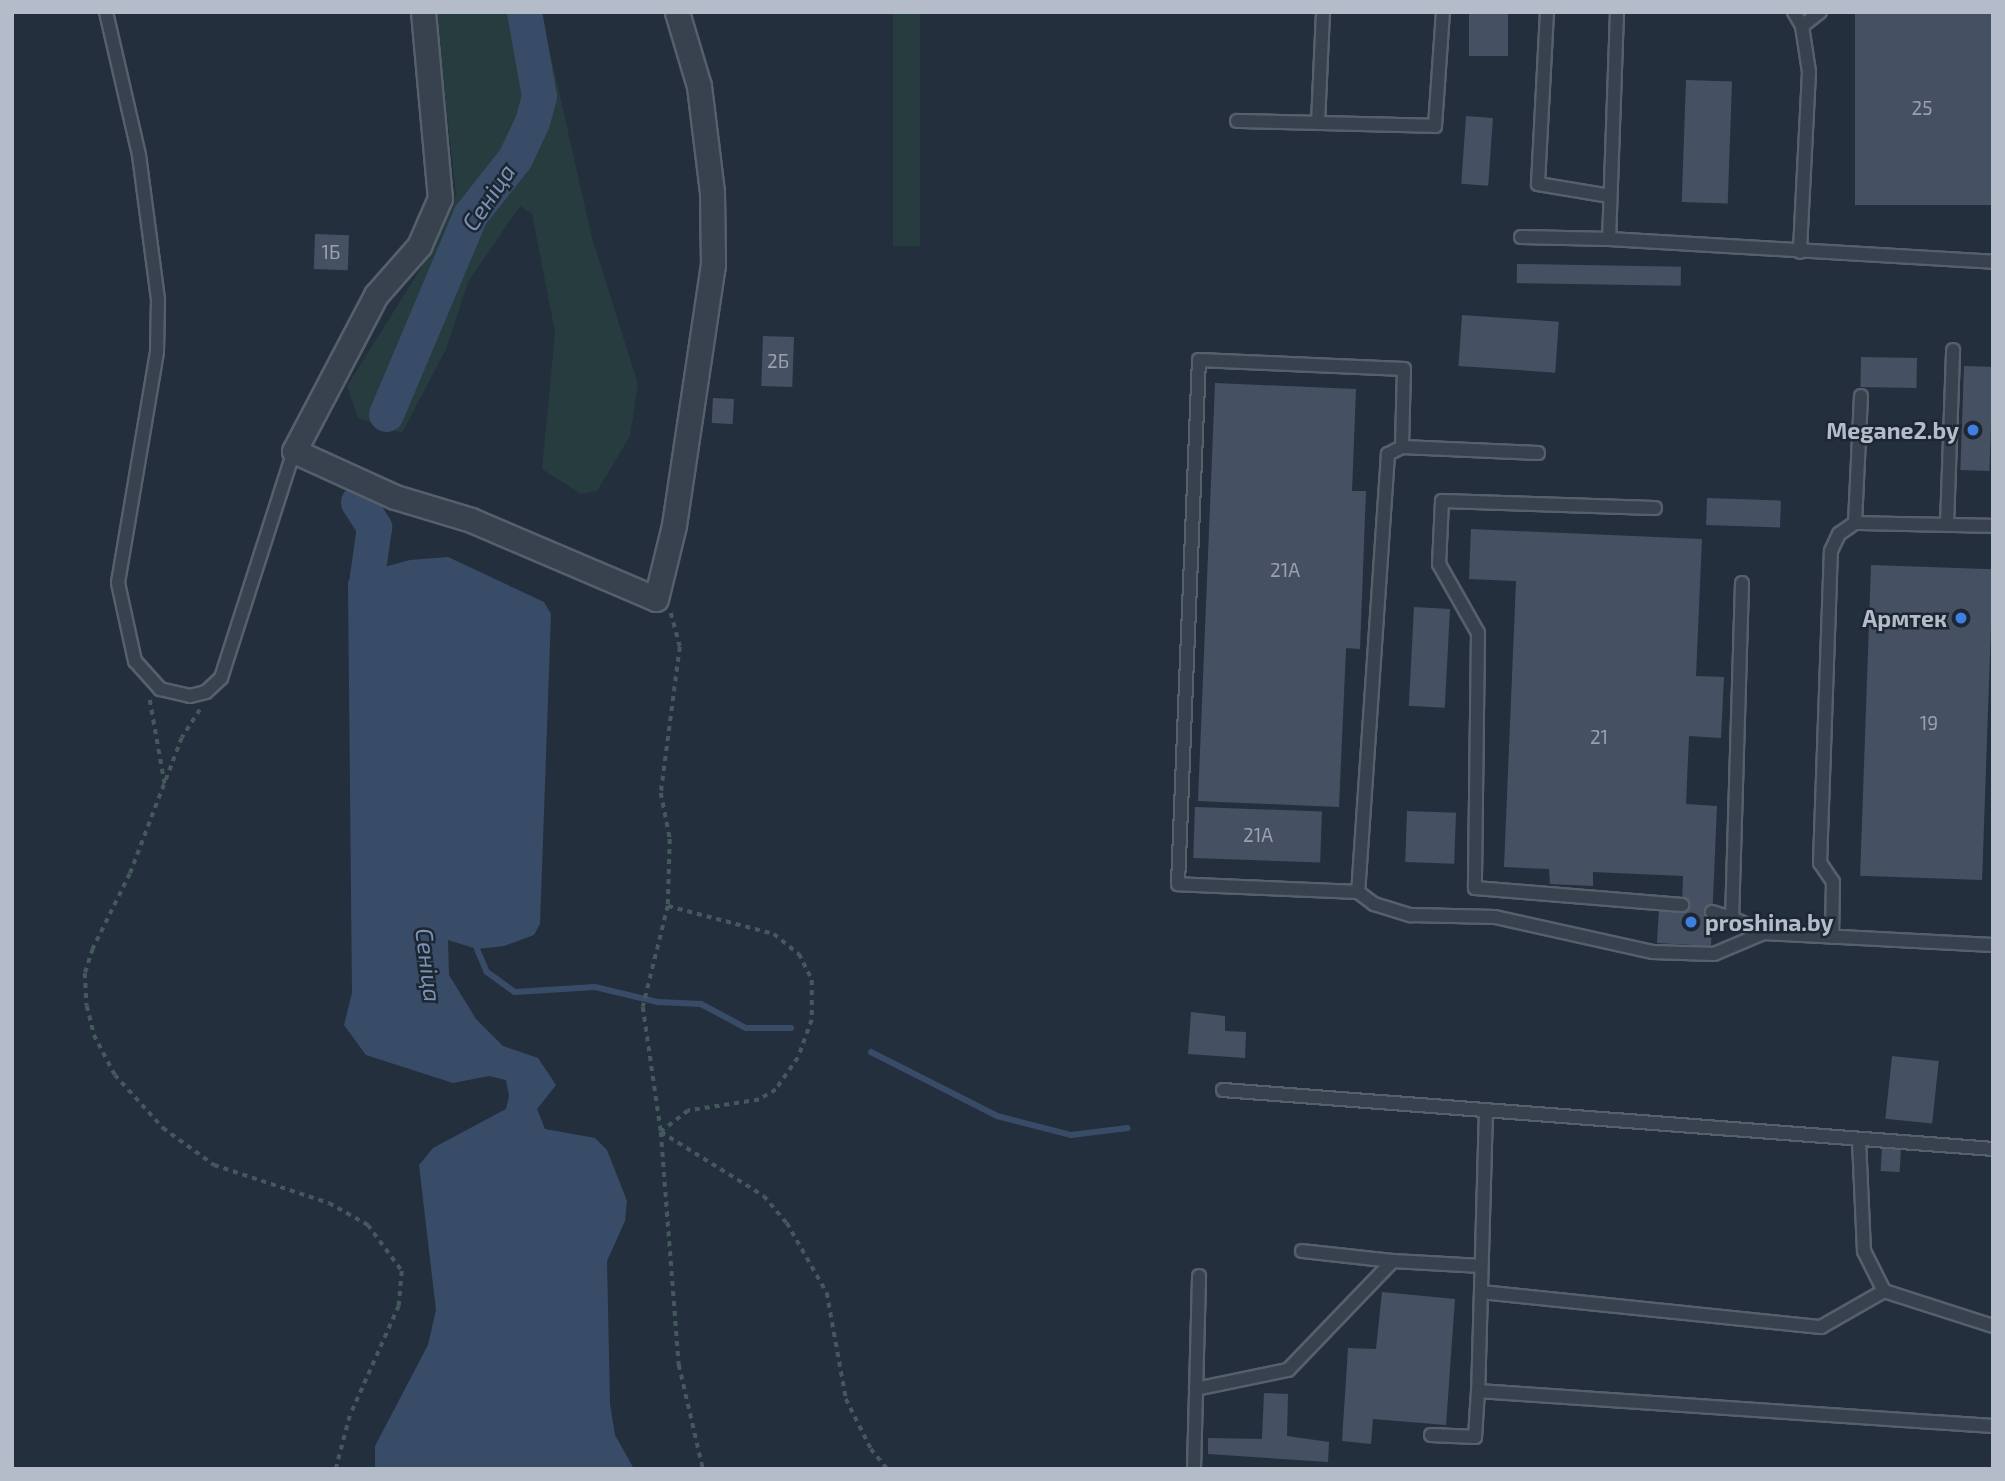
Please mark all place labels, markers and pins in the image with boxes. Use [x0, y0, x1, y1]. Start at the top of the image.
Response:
place label: Megane2.by [1826, 416, 1959, 444]
marker: Megane2.by [1965, 422, 1981, 438]
place label: Армтек [1862, 604, 1947, 632]
marker: Армтек [1953, 610, 1969, 626]
place label: proshina.by [1705, 908, 1833, 936]
marker: proshina.by [1683, 914, 1699, 930]

